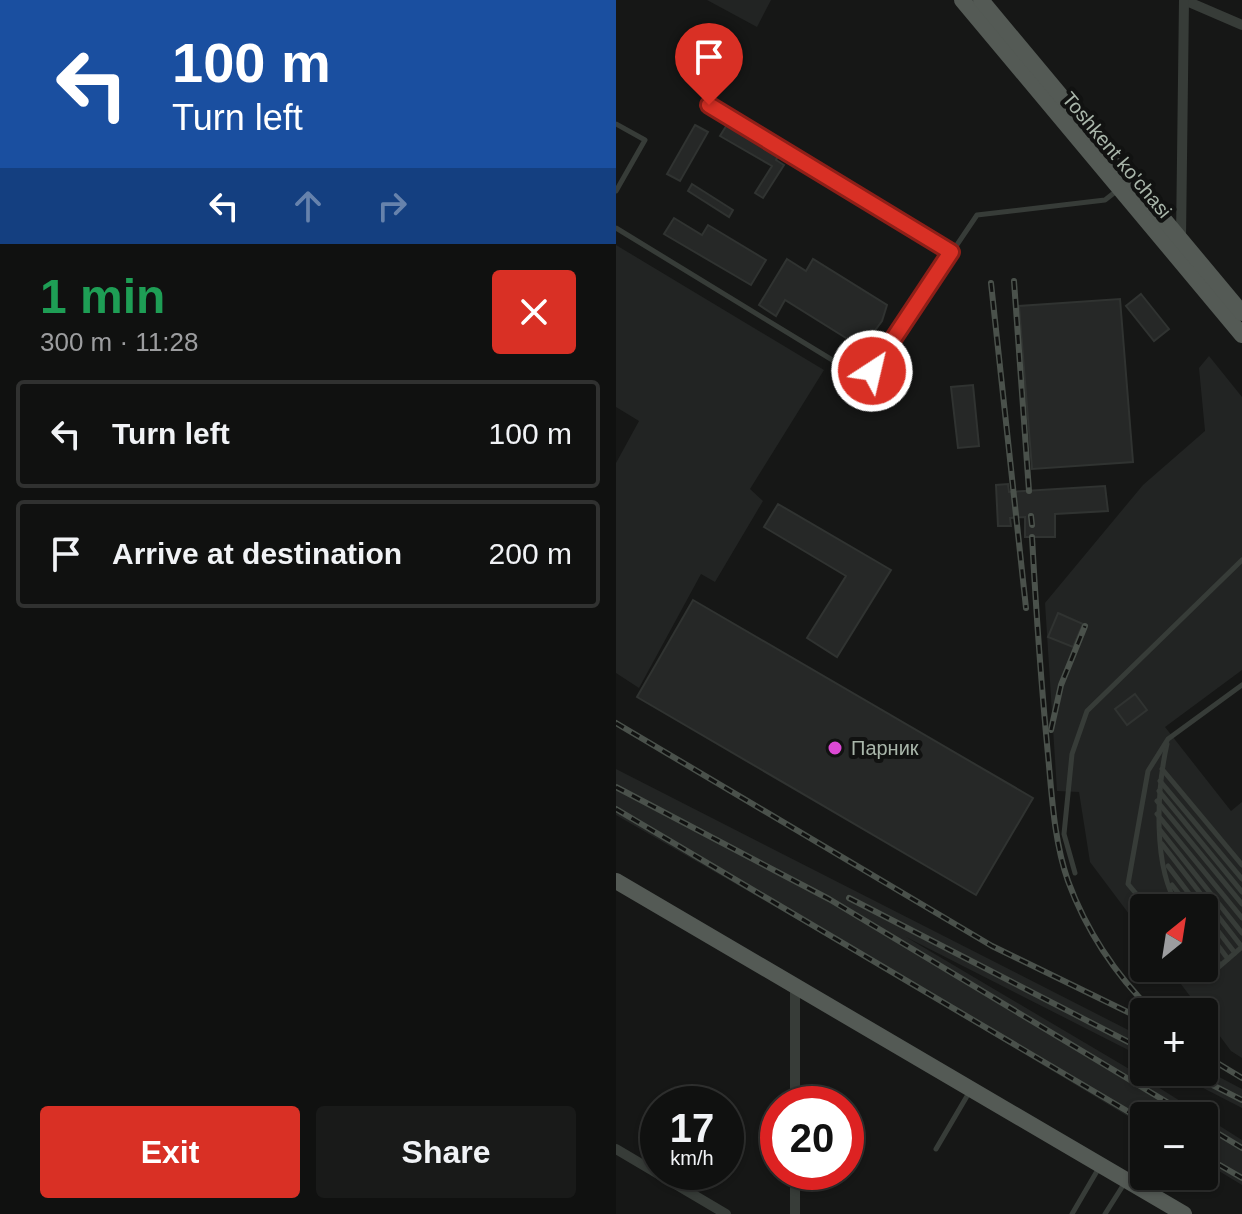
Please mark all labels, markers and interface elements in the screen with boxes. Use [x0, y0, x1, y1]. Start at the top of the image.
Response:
pin [675, 23, 743, 105]
text: 100 m [172, 31, 331, 94]
icon: left [40, 32, 144, 136]
icon: arrive [687, 35, 731, 79]
street label: Toshkent ko'chasi [1058, 88, 1176, 222]
text: Turn left [172, 97, 303, 138]
icon: left [202, 184, 246, 228]
icon: ahead [286, 184, 330, 228]
icon: right [370, 184, 414, 228]
text: 1 min [40, 270, 165, 323]
button: close [492, 270, 576, 354]
text: 300 m · 11:28 [40, 327, 199, 357]
position arrow [830, 329, 914, 413]
icon: left [44, 412, 88, 456]
text: Turn left [112, 417, 230, 450]
text: 100 m [489, 417, 572, 450]
icon: arrive [44, 532, 88, 576]
text: Arrive at destination [112, 537, 402, 570]
text: 200 m [489, 537, 572, 570]
place label: Парник [851, 737, 919, 759]
marker: Парник [826, 739, 844, 757]
north arrow [1130, 894, 1218, 982]
map controls [1130, 894, 1218, 1190]
button: + [1130, 998, 1218, 1086]
speed limit sign: 20 [760, 1086, 864, 1190]
button: − [1130, 1102, 1218, 1190]
button: Exit [40, 1106, 300, 1198]
button: Share [316, 1106, 576, 1198]
text: 17 [670, 1106, 714, 1150]
text: km/h [670, 1147, 714, 1169]

